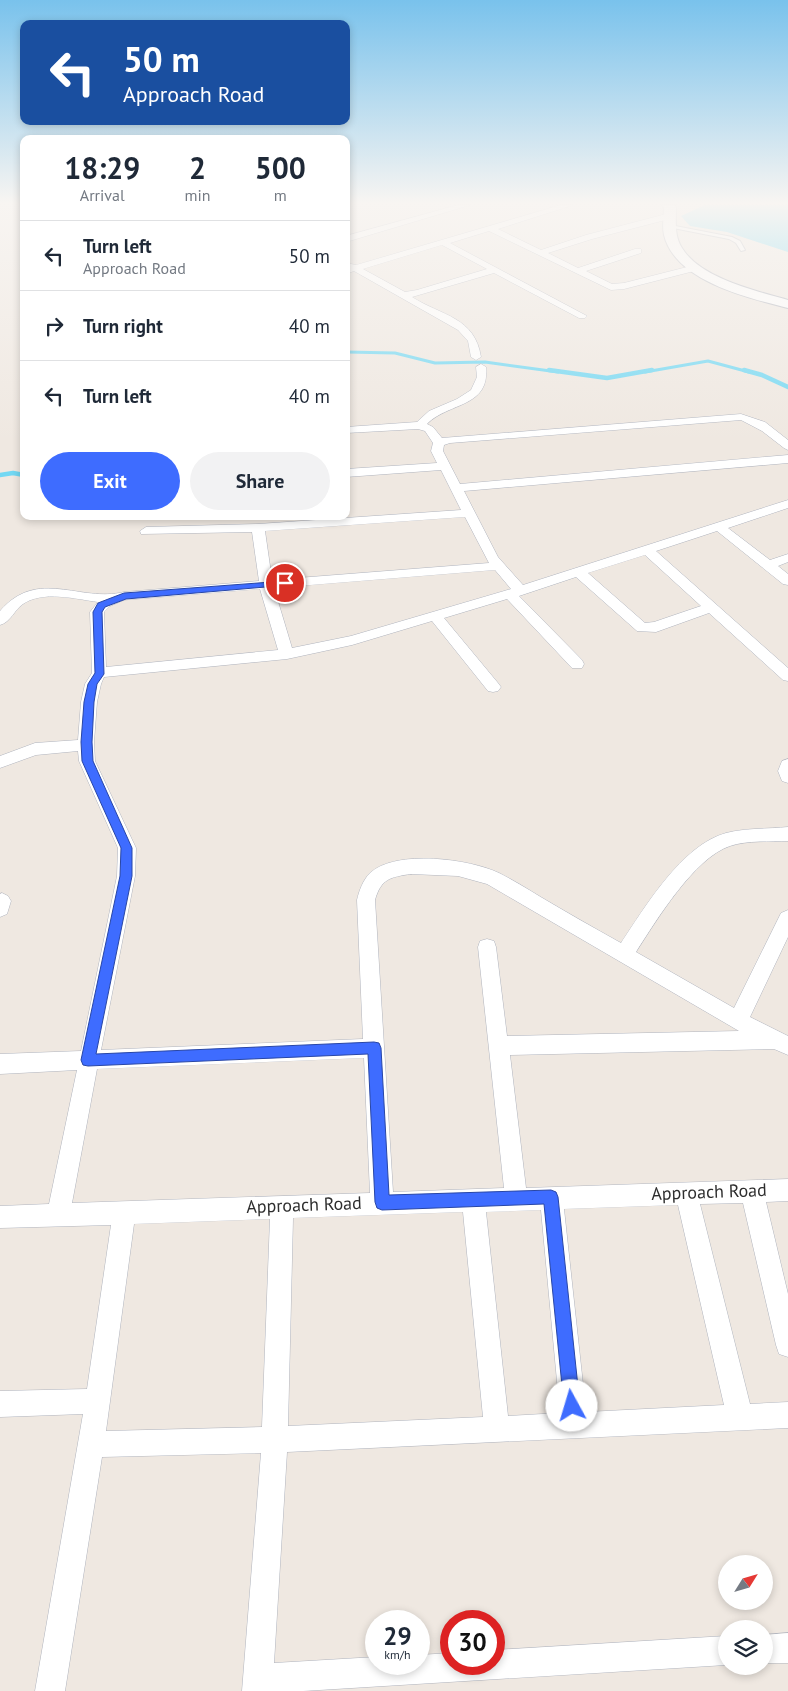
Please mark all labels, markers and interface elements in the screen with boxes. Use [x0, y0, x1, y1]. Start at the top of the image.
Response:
text: 50 m [123, 36, 200, 82]
icon: left [40, 40, 105, 105]
text: Approach Road [123, 80, 264, 108]
text: 18:29 [64, 148, 140, 187]
text: 2 [189, 148, 206, 187]
text: 500 [255, 148, 306, 187]
text: Arrival [80, 185, 125, 205]
text: min [185, 185, 211, 205]
text: m [274, 185, 287, 205]
text: Turn left [83, 234, 152, 258]
icon: left [40, 242, 68, 270]
text: 50 m [289, 244, 330, 268]
text: Approach Road [83, 258, 186, 278]
icon: right [40, 312, 68, 340]
text: Turn right [83, 314, 163, 338]
text: 40 m [289, 314, 330, 338]
icon: left [40, 382, 68, 410]
text: Turn left [83, 384, 152, 408]
text: 40 m [289, 384, 330, 408]
button: Exit [40, 452, 180, 510]
button: Share [190, 452, 330, 510]
pin [264, 562, 306, 604]
icon: arrive [271, 569, 299, 597]
street label: Approach Road [651, 1178, 767, 1205]
street label: Approach Road [246, 1191, 362, 1218]
position arrow [545, 1379, 597, 1431]
north arrow [718, 1555, 772, 1610]
map controls [718, 1555, 773, 1675]
speed limit sign: 30 [440, 1610, 505, 1675]
text: 29 [383, 1620, 412, 1652]
button: layers [718, 1620, 773, 1675]
text: km/h [384, 1647, 411, 1662]

